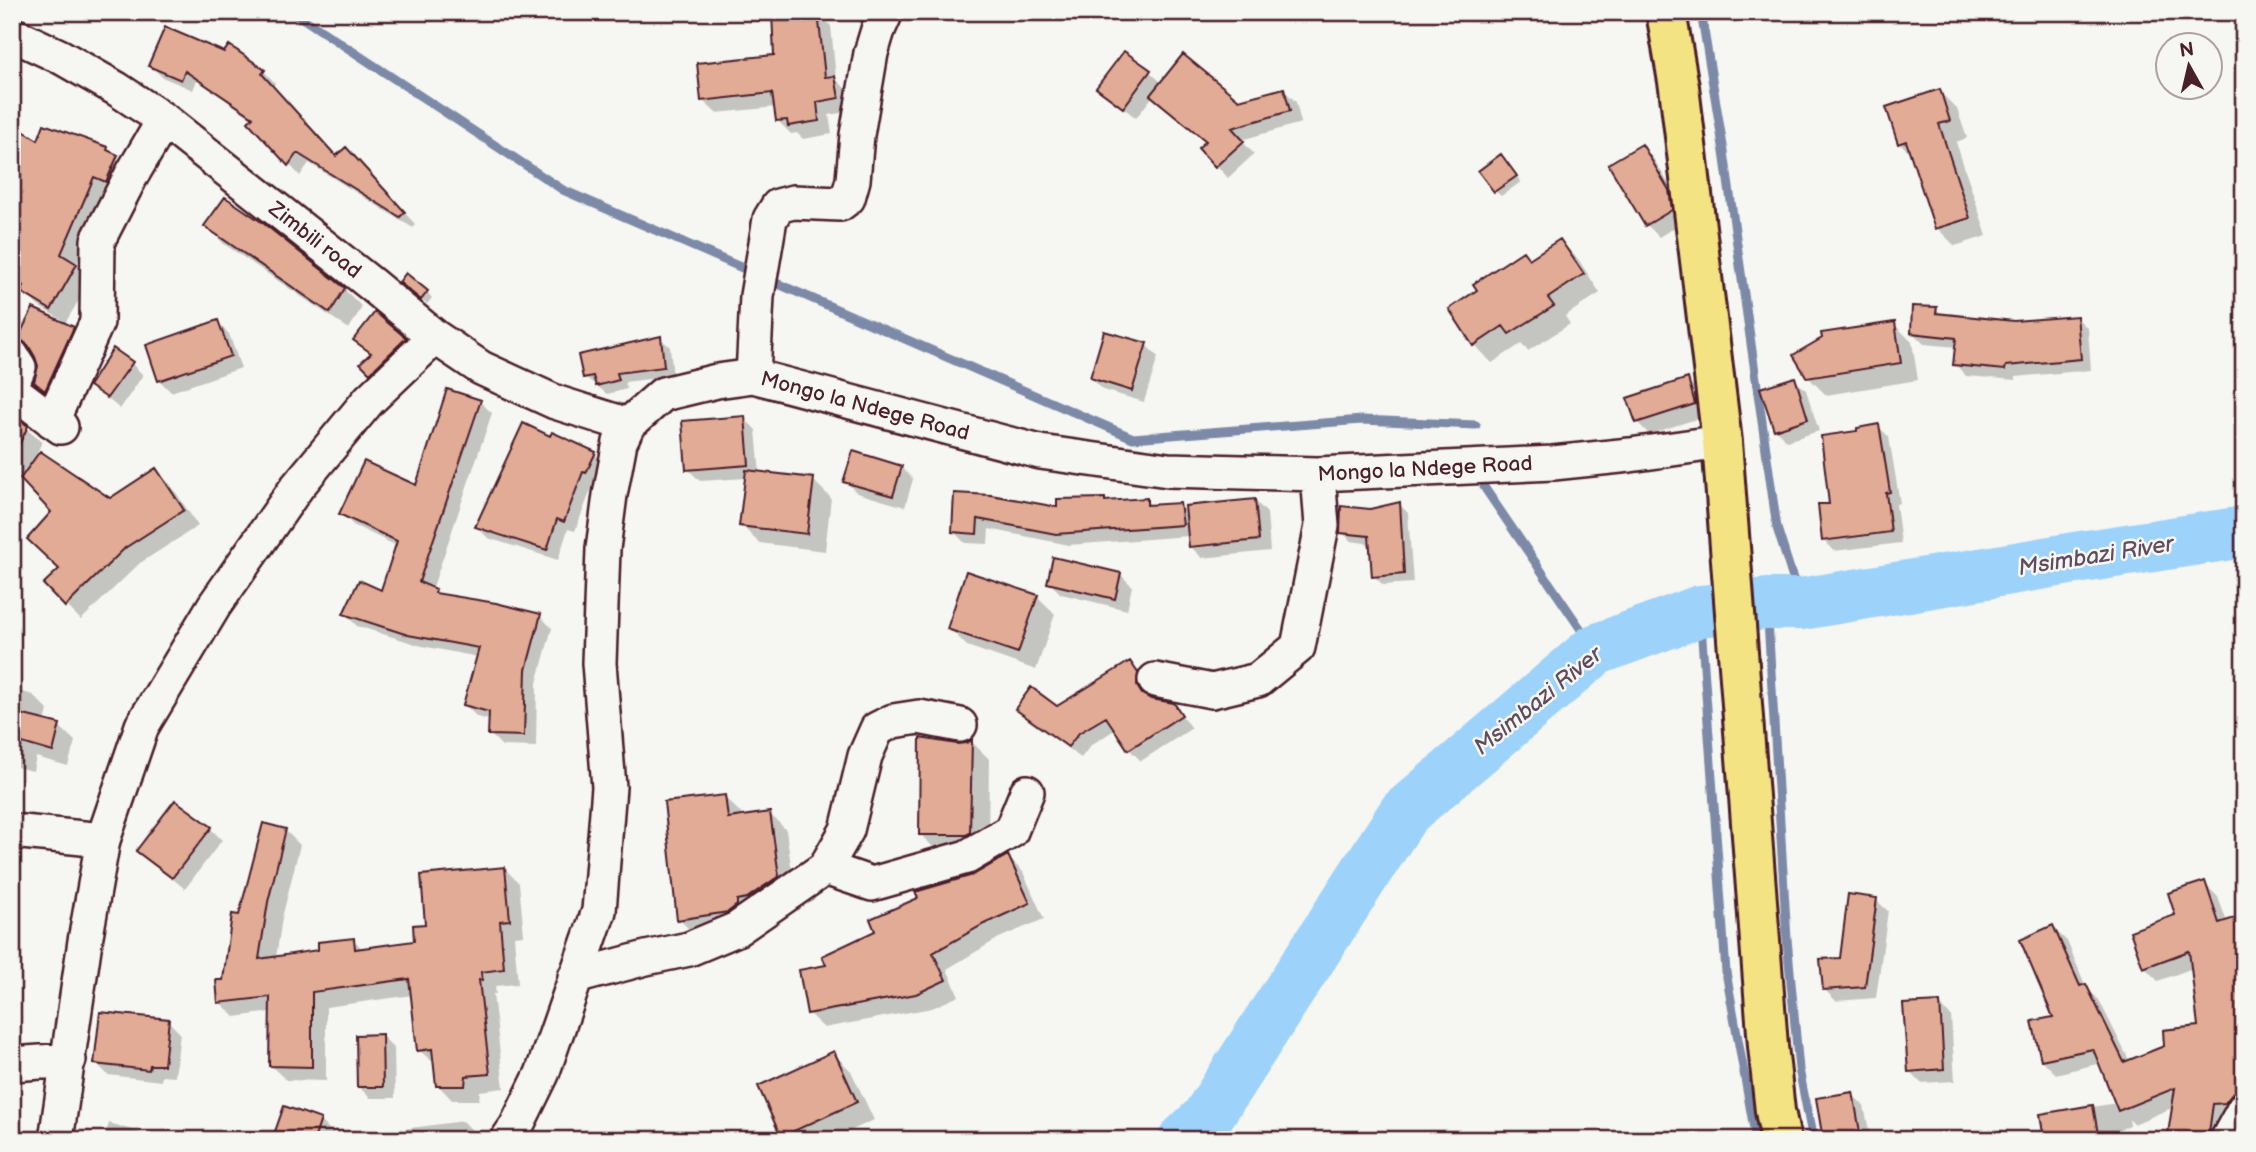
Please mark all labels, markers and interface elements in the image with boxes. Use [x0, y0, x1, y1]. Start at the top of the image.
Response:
north arrow [2154, 32, 2224, 102]
text: N [2178, 38, 2196, 63]
street label: Zimbili road [263, 196, 366, 284]
street label: Mongo la Ndege Road [758, 366, 972, 446]
street label: Mongo la Ndege Road [1317, 451, 1533, 487]
water label: Msimbazi River [2016, 530, 2177, 582]
water label: Msimbazi River [1468, 640, 1609, 761]

